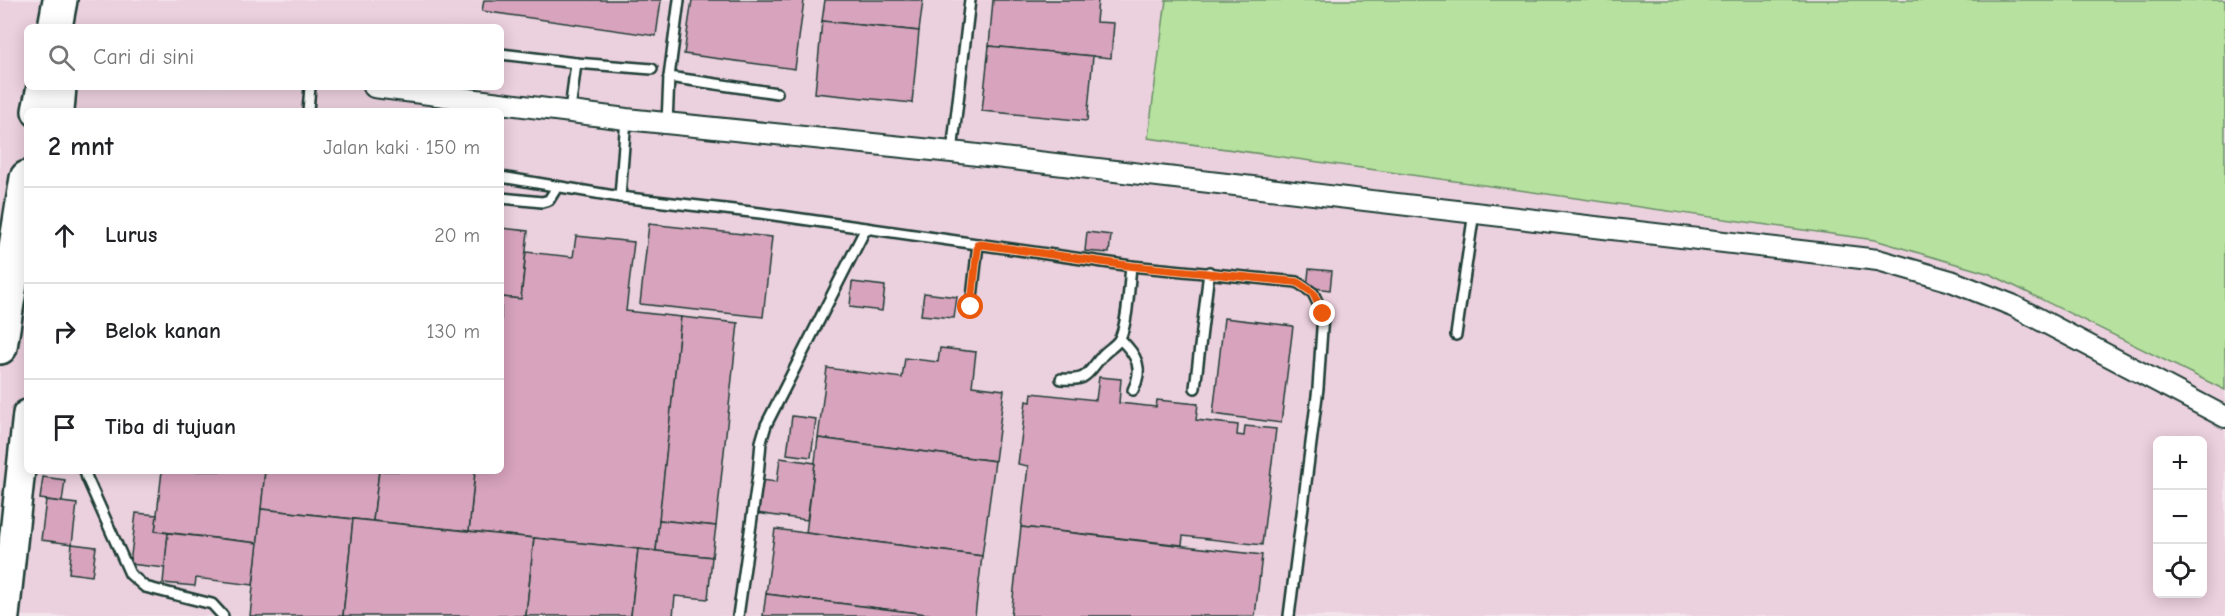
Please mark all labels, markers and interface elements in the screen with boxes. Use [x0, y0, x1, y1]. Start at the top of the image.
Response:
search box [24, 24, 504, 90]
icon: search [45, 41, 78, 74]
text: Cari di sini [93, 44, 194, 70]
text: 2 mnt [48, 132, 114, 162]
text: Jalan kaki · 150 m [323, 136, 480, 159]
icon: ahead [48, 219, 81, 252]
text: Lurus [105, 222, 157, 248]
text: 20 m [434, 224, 480, 247]
route start [957, 293, 983, 319]
route end [1309, 300, 1335, 326]
icon: right [48, 315, 81, 348]
text: Belok kanan [105, 318, 221, 344]
text: 130 m [427, 320, 480, 343]
icon: arrive [48, 411, 81, 444]
text: Tiba di tujuan [105, 414, 236, 440]
map controls [2153, 436, 2207, 598]
button: + [2153, 436, 2207, 490]
button: − [2153, 490, 2207, 544]
button: locate [2153, 544, 2207, 598]

